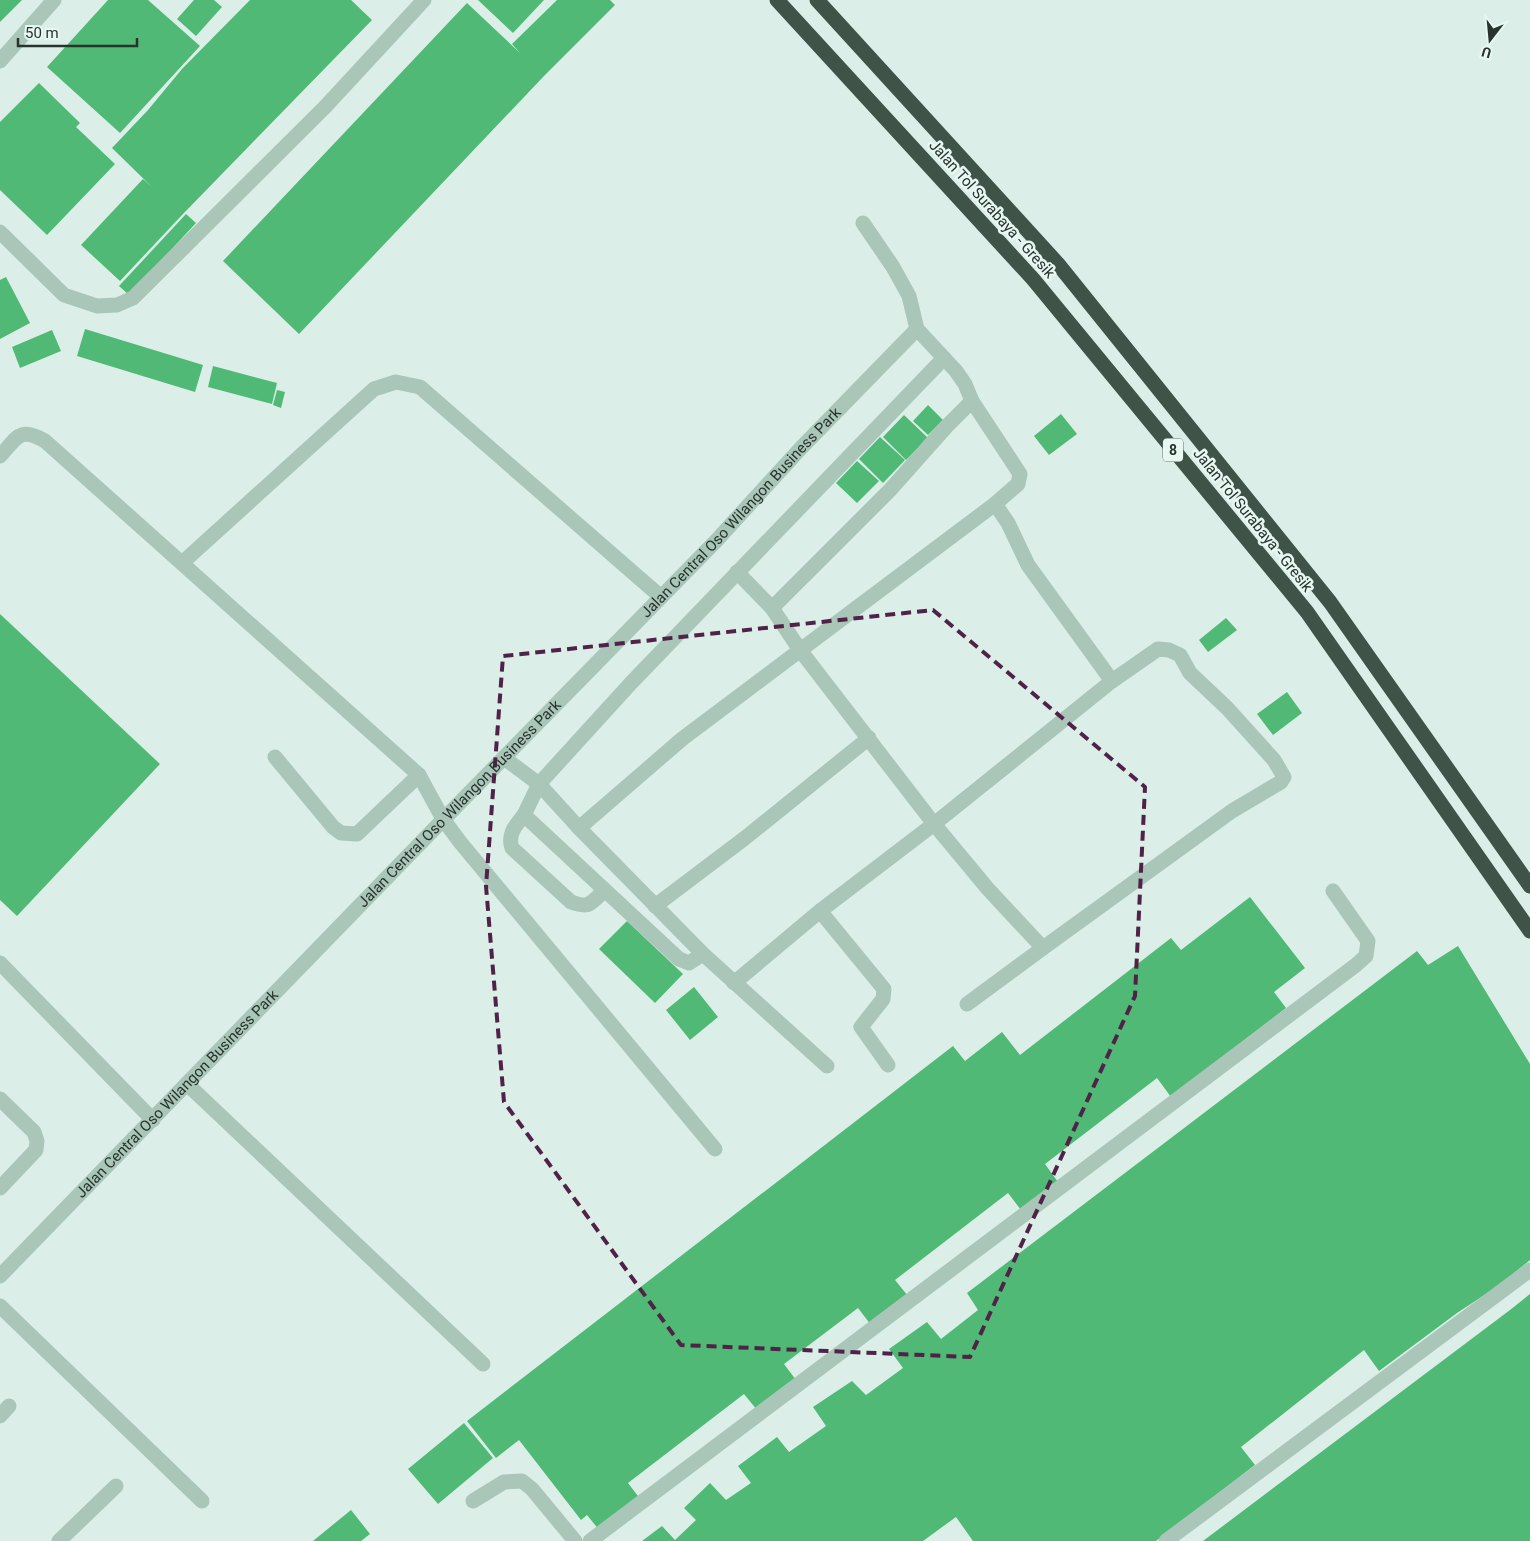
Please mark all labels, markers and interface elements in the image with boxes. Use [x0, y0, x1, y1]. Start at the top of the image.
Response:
scale bar [18, 15, 136, 47]
north arrow [1465, 15, 1515, 65]
text: 50 m [25, 24, 59, 42]
text: U [1480, 44, 1493, 61]
street label: Jalan Tol Surabaya - Gresik [925, 136, 1059, 282]
street label: Jalan Central Oso Wilangon Business Park [637, 403, 845, 621]
road number: 8 [1163, 438, 1183, 462]
street label: Jalan Tol Surabaya - Gresik [1190, 445, 1317, 596]
street label: Jalan Central Oso Wilangon Business Park [354, 696, 565, 911]
street label: Jalan Central Oso Wilangon Business Park [72, 986, 282, 1202]

